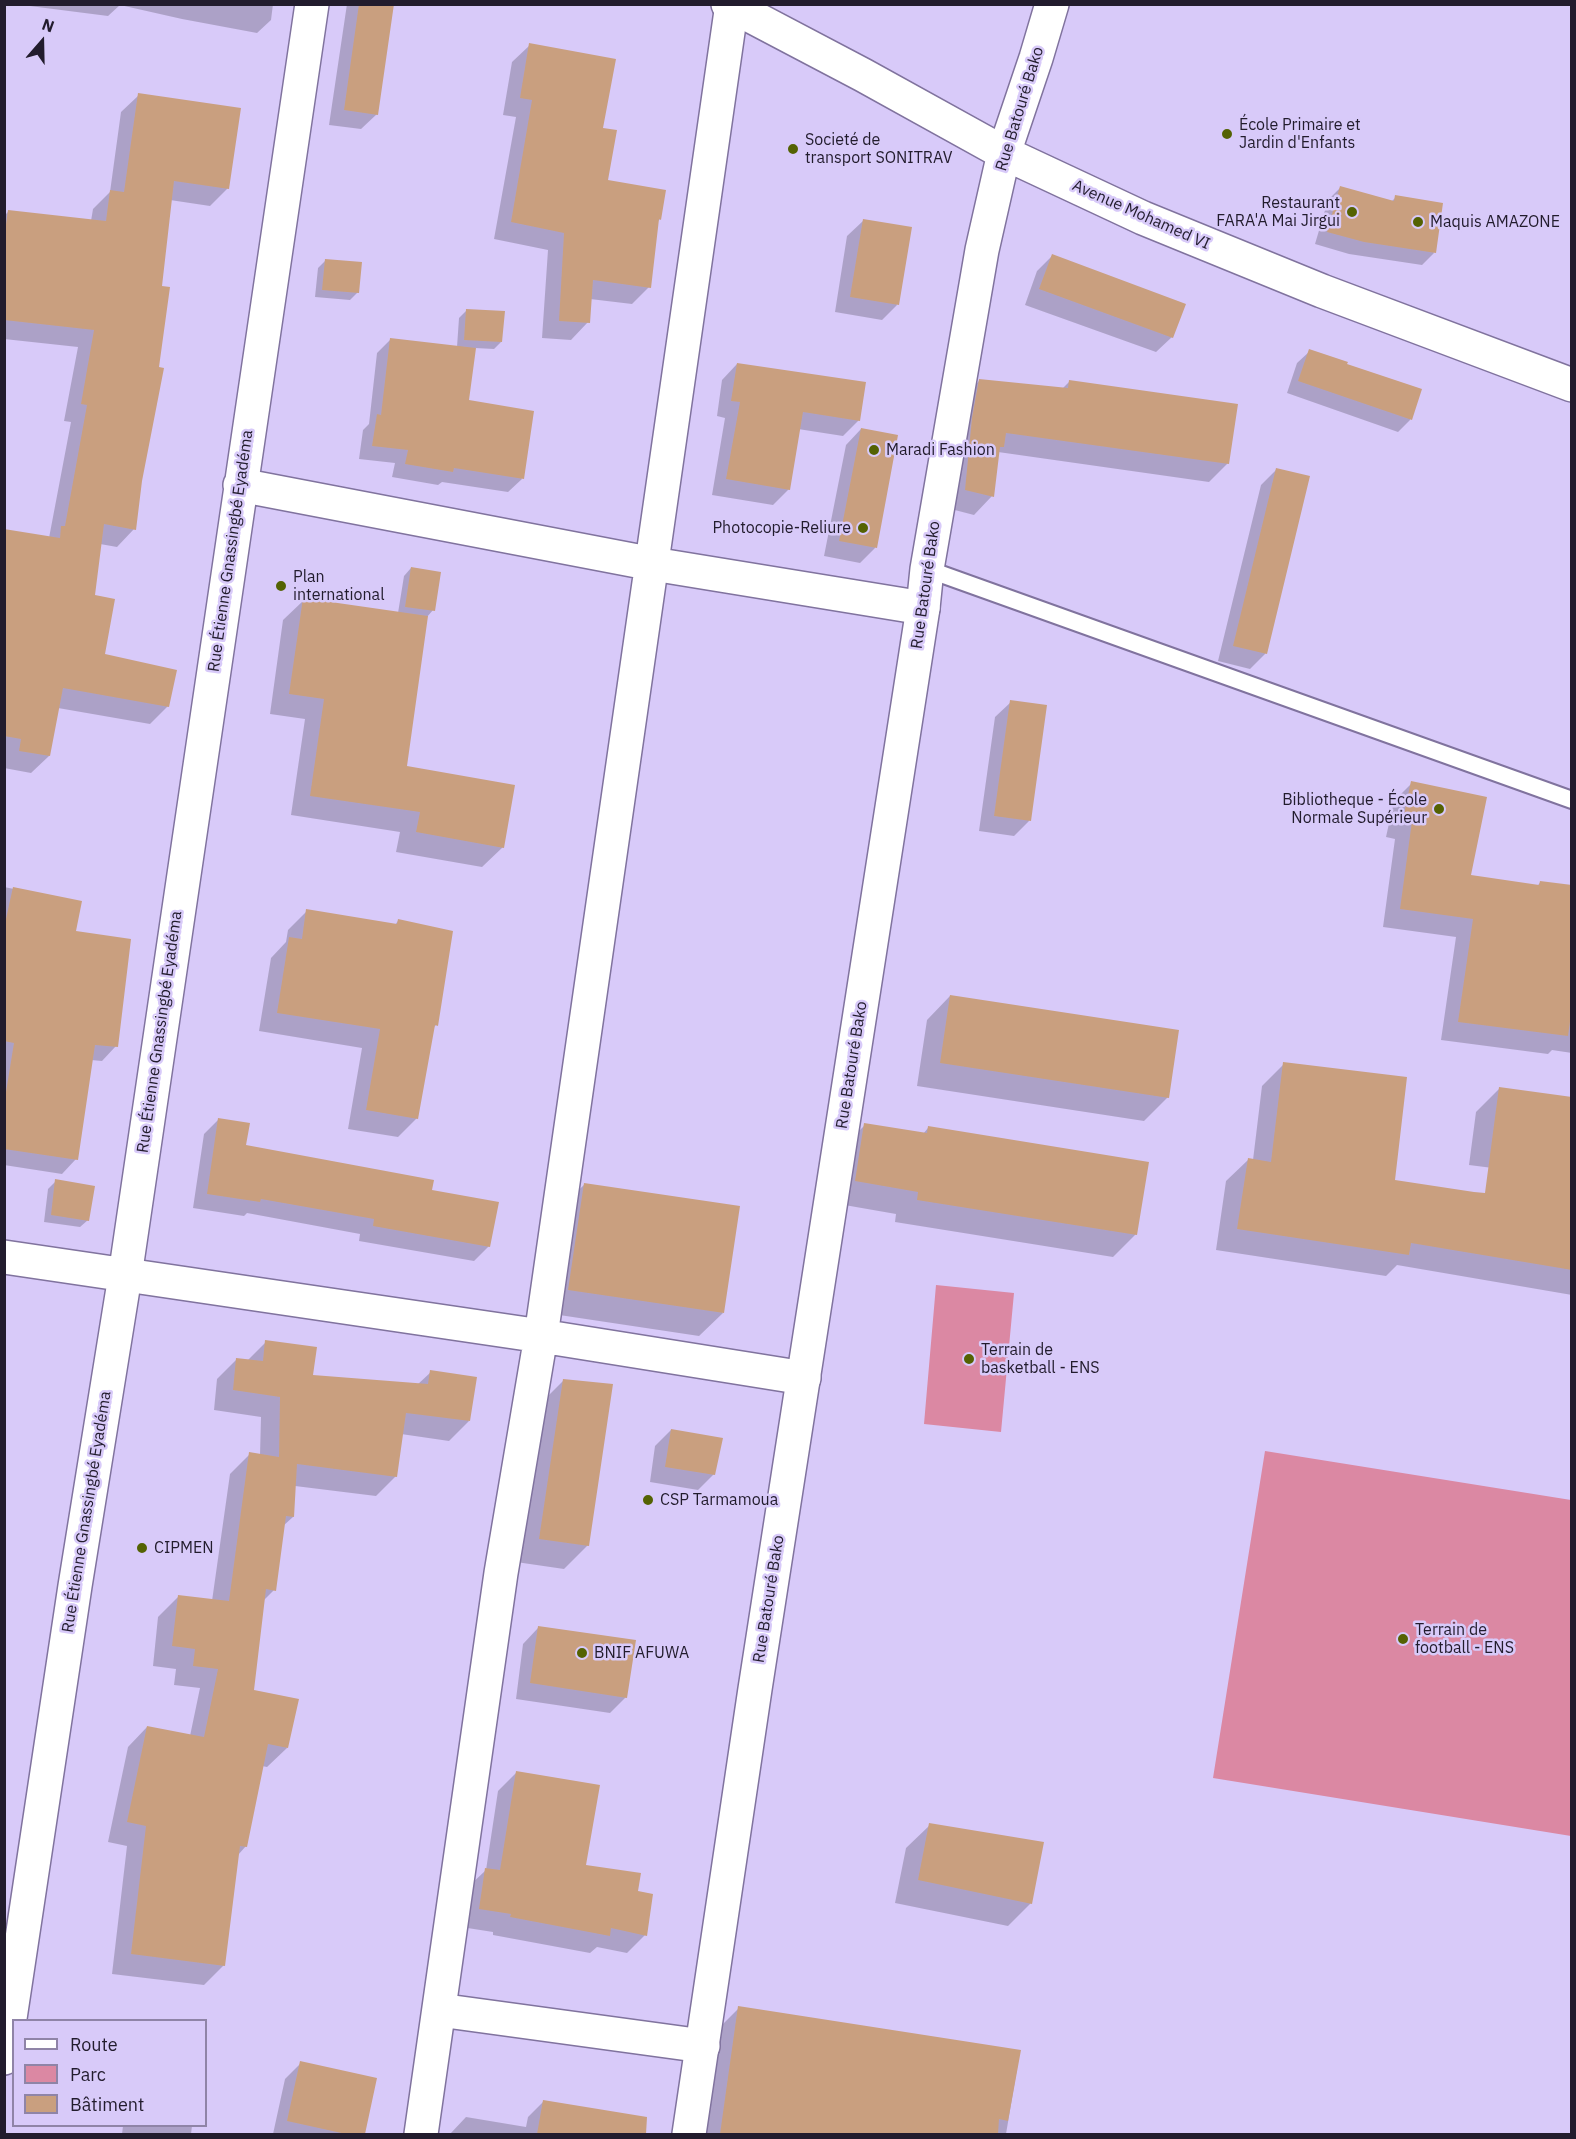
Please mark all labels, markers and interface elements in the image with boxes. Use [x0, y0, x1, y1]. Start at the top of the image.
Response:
north arrow [12, 12, 72, 72]
text: N [39, 14, 57, 36]
street label: Rue Batouré Bako [992, 45, 1048, 173]
place label: École Primaire et Jardin d'Enfants [1239, 115, 1361, 153]
marker: École Primaire et Jardin d'Enfants [1220, 127, 1234, 141]
place label: Societé de transport SONITRAV [805, 130, 952, 168]
marker: Societé de transport SONITRAV [786, 142, 800, 156]
street label: Avenue Mohamed VI [1069, 176, 1213, 254]
place label: Restaurant FARA'A Mai Jirgui [1216, 193, 1340, 231]
marker: Restaurant FARA'A Mai Jirgui [1345, 205, 1359, 219]
place label: Maquis AMAZONE [1430, 212, 1560, 232]
marker: Maquis AMAZONE [1411, 215, 1425, 229]
street label: Rue Étienne Gnassingbé Eyadéma [205, 429, 257, 673]
place label: Maradi Fashion [886, 440, 995, 460]
marker: Maradi Fashion [867, 443, 881, 457]
place label: Photocopie-Reliure [712, 518, 851, 538]
street label: Rue Batouré Bako [908, 520, 944, 650]
marker: Photocopie-Reliure [856, 521, 870, 535]
place label: Plan international [293, 567, 384, 605]
marker: Plan international [274, 579, 288, 593]
place label: Bibliotheque - École Normale Supérieur [1282, 790, 1427, 828]
marker: Bibliotheque - École Normale Supérieur [1432, 802, 1446, 816]
street label: Rue Étienne Gnassingbé Eyadéma [134, 910, 186, 1154]
street label: Rue Batouré Bako [832, 1000, 872, 1130]
place label: Terrain de basketball - ENS [981, 1340, 1099, 1378]
marker: Terrain de basketball - ENS [962, 1352, 976, 1366]
street label: Rue Étienne Gnassingbé Eyadéma [58, 1390, 116, 1634]
place label: CSP Tarmamoua [660, 1490, 778, 1510]
marker: CSP Tarmamoua [641, 1493, 655, 1507]
street label: Rue Batouré Bako [749, 1534, 789, 1664]
place label: CIPMEN [154, 1538, 214, 1558]
marker: CIPMEN [135, 1541, 149, 1555]
place label: Terrain de football - ENS [1415, 1620, 1514, 1658]
marker: Terrain de football - ENS [1396, 1632, 1410, 1646]
place label: BNIF AFUWA [594, 1643, 689, 1663]
marker: BNIF AFUWA [575, 1646, 589, 1660]
legend [12, 2019, 207, 2127]
text: Route [70, 2033, 118, 2056]
text: Parc [70, 2063, 106, 2086]
text: Bâtiment [70, 2093, 144, 2116]

